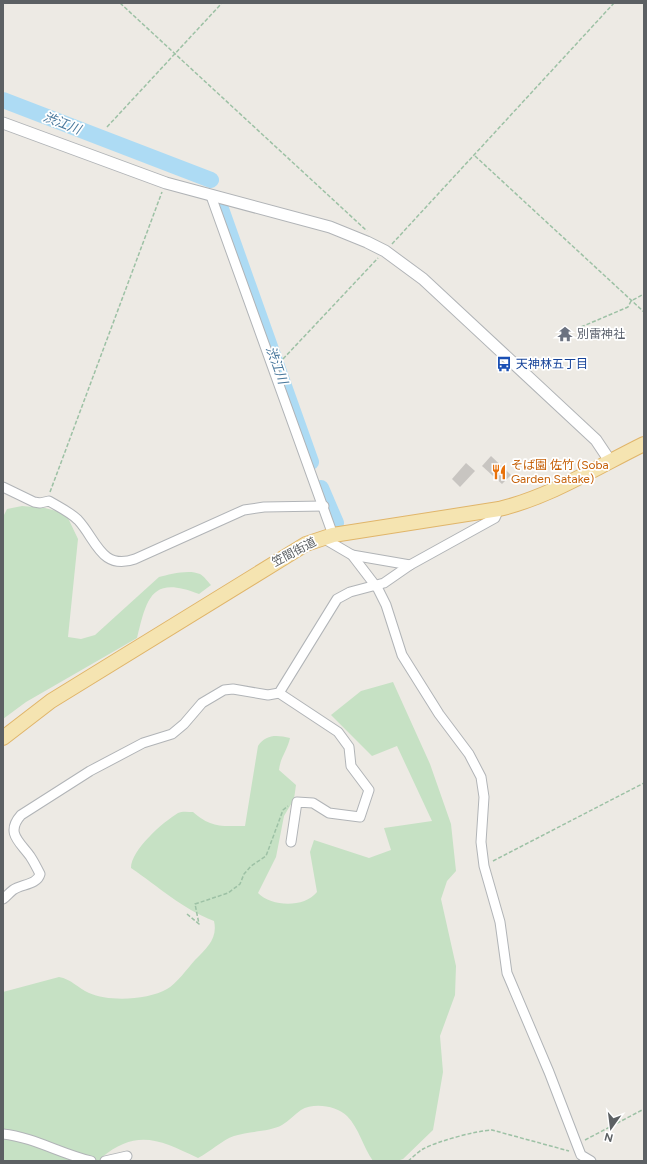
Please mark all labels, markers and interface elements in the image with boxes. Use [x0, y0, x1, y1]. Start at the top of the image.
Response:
water label: 渋江川 [41, 109, 85, 138]
temple icon: 別雷神社 [556, 325, 574, 343]
place label: 別雷神社 [577, 327, 625, 341]
water label: 渋江川 [263, 344, 291, 388]
bus stop icon: 天神林五丁目 [495, 355, 513, 373]
place label: 天神林五丁目 [516, 357, 588, 371]
place label: そば園 佐竹 (Soba Garden Satake) [511, 458, 609, 486]
restaurant icon: そば園 佐竹 (Soba Garden Satake) [490, 463, 508, 481]
street label: 笠間街道 [270, 535, 318, 569]
north arrow [591, 1108, 631, 1148]
text: N [603, 1130, 614, 1145]

